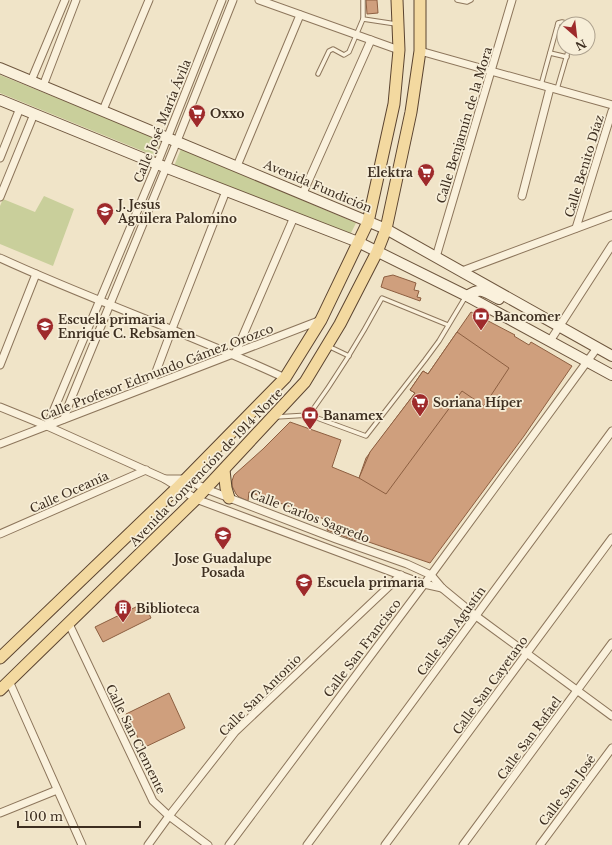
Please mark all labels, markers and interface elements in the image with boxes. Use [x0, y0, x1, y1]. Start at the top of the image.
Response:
north arrow [556, 16, 596, 56]
text: N [572, 36, 589, 54]
street label: Calle Benjamín de la Mora [433, 45, 495, 205]
street label: Calle José María Ávila [129, 56, 194, 185]
supermarket icon: Oxxo [187, 103, 207, 128]
place label: Oxxo [210, 106, 244, 121]
street label: Calle Benito Díaz [561, 112, 607, 219]
street label: Avenida Fundición [261, 156, 374, 216]
supermarket icon: Elektra [416, 162, 436, 187]
place label: Elektra [367, 165, 413, 180]
place label: J. Jesus Aguilera Palomino [115, 197, 237, 226]
school or university icon: J. Jesus Aguilera Palomino [95, 201, 115, 226]
bank icon: Bancomer [471, 306, 491, 331]
place label: Bancomer [494, 309, 560, 324]
place label: Escuela primaria Enrique C. Rebsamen [58, 312, 196, 341]
school or university icon: Escuela primaria Enrique C. Rebsamen [35, 316, 55, 341]
street label: Calle Profesor Edmundo Gámez Orozco [39, 321, 276, 423]
street label: Avenida Convención de 1914 Norte [126, 385, 286, 550]
supermarket icon: Soriana Híper [410, 392, 430, 417]
place label: Soriana Híper [433, 395, 522, 410]
bank icon: Banamex [300, 405, 320, 430]
place label: Banamex [323, 408, 383, 423]
street label: Calle Oceanía [27, 468, 111, 516]
street label: Calle Carlos Sagredo [248, 486, 372, 546]
school or university icon: Jose Guadalupe Posada [213, 525, 233, 550]
place label: Jose Guadalupe Posada [171, 551, 272, 580]
school or university icon: Escuela primaria [294, 572, 314, 597]
place label: Escuela primaria [317, 575, 425, 590]
street label: Calle San Agustín [414, 583, 488, 679]
street label: Calle San Francisco [320, 596, 404, 700]
building icon: Biblioteca [113, 598, 133, 623]
place label: Biblioteca [136, 601, 200, 616]
street label: Calle San Cayetano [449, 633, 531, 737]
street label: Calle San Antonio [216, 651, 304, 739]
street label: Calle San Clemente [103, 682, 169, 796]
street label: Calle San Rafael [494, 693, 564, 782]
street label: Calle San José [535, 751, 599, 828]
scale bar [18, 803, 140, 829]
text: 100 m [24, 809, 63, 824]

